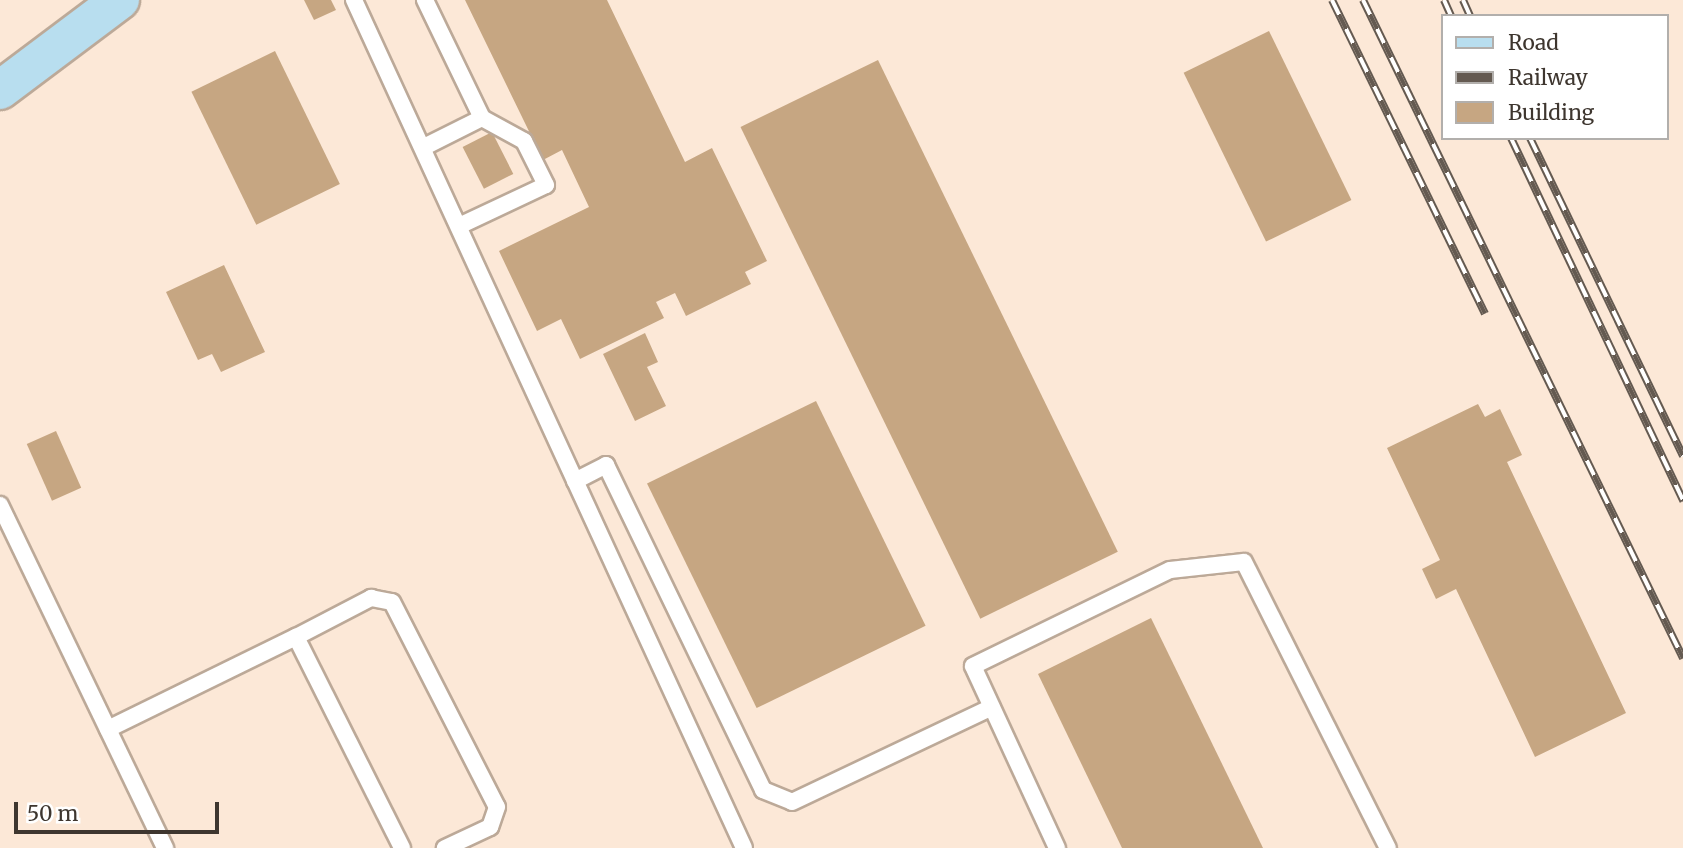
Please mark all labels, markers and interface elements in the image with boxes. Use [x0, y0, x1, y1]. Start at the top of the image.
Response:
legend [1442, 14, 1669, 140]
text: Road [1508, 29, 1559, 56]
text: Railway [1508, 64, 1588, 91]
text: Building [1508, 99, 1594, 126]
scale bar [18, 788, 222, 832]
text: 50 m [27, 800, 78, 827]

